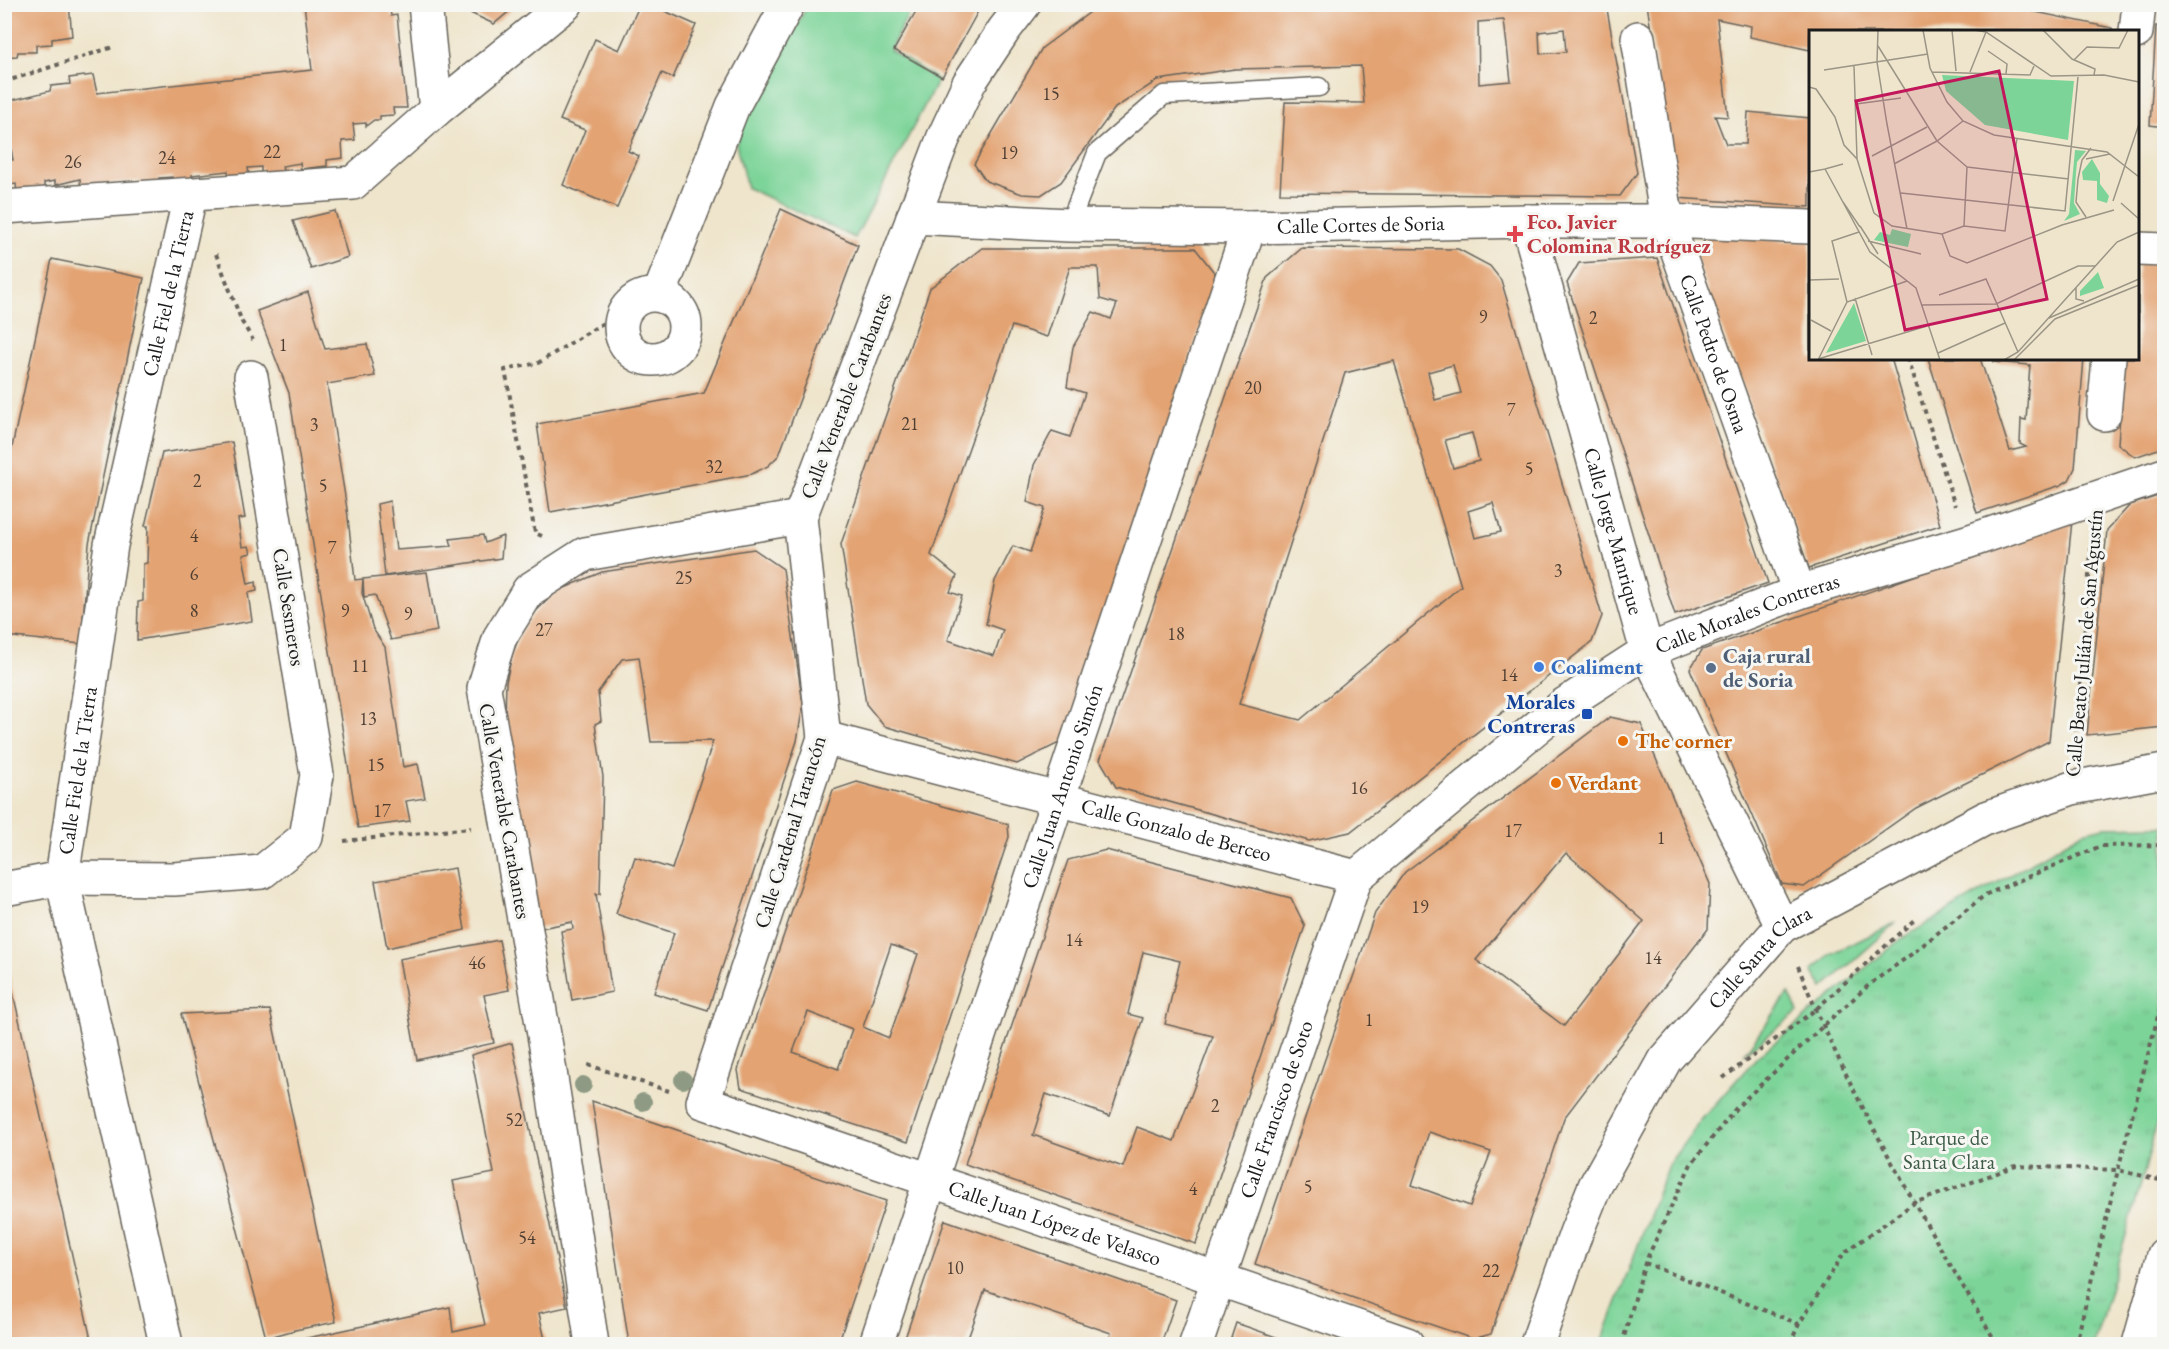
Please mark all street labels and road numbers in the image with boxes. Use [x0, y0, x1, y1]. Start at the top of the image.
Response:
street label: Calle Fiel de la Tierra [136, 207, 199, 379]
street label: Calle Cortes de Soria [1277, 209, 1446, 239]
street label: Calle Pedro de Osma [1674, 270, 1756, 437]
street label: Calle Venerable Carabantes [794, 289, 897, 503]
street label: Calle Jorge Manrique [1578, 444, 1650, 618]
street label: Calle Beato Julián de San Agustín [2058, 508, 2109, 778]
street label: Calle Sesmeros [267, 546, 312, 668]
street label: Calle Morales Contreras [1651, 567, 1843, 660]
street label: Calle Juan Antonio Simón [1015, 680, 1108, 892]
street label: Calle Fiel de la Tierra [52, 684, 103, 856]
street label: Calle Venerable Carabantes [473, 701, 538, 921]
street label: Calle Cardenal Tarancón [747, 732, 832, 931]
street label: Calle Gonzalo de Berceo [1078, 792, 1274, 867]
street label: Calle Santa Clara [1701, 899, 1817, 1015]
street label: Calle Francisco de Soto [1233, 1017, 1319, 1202]
street label: Calle Juan López de Velasco [945, 1173, 1165, 1272]

